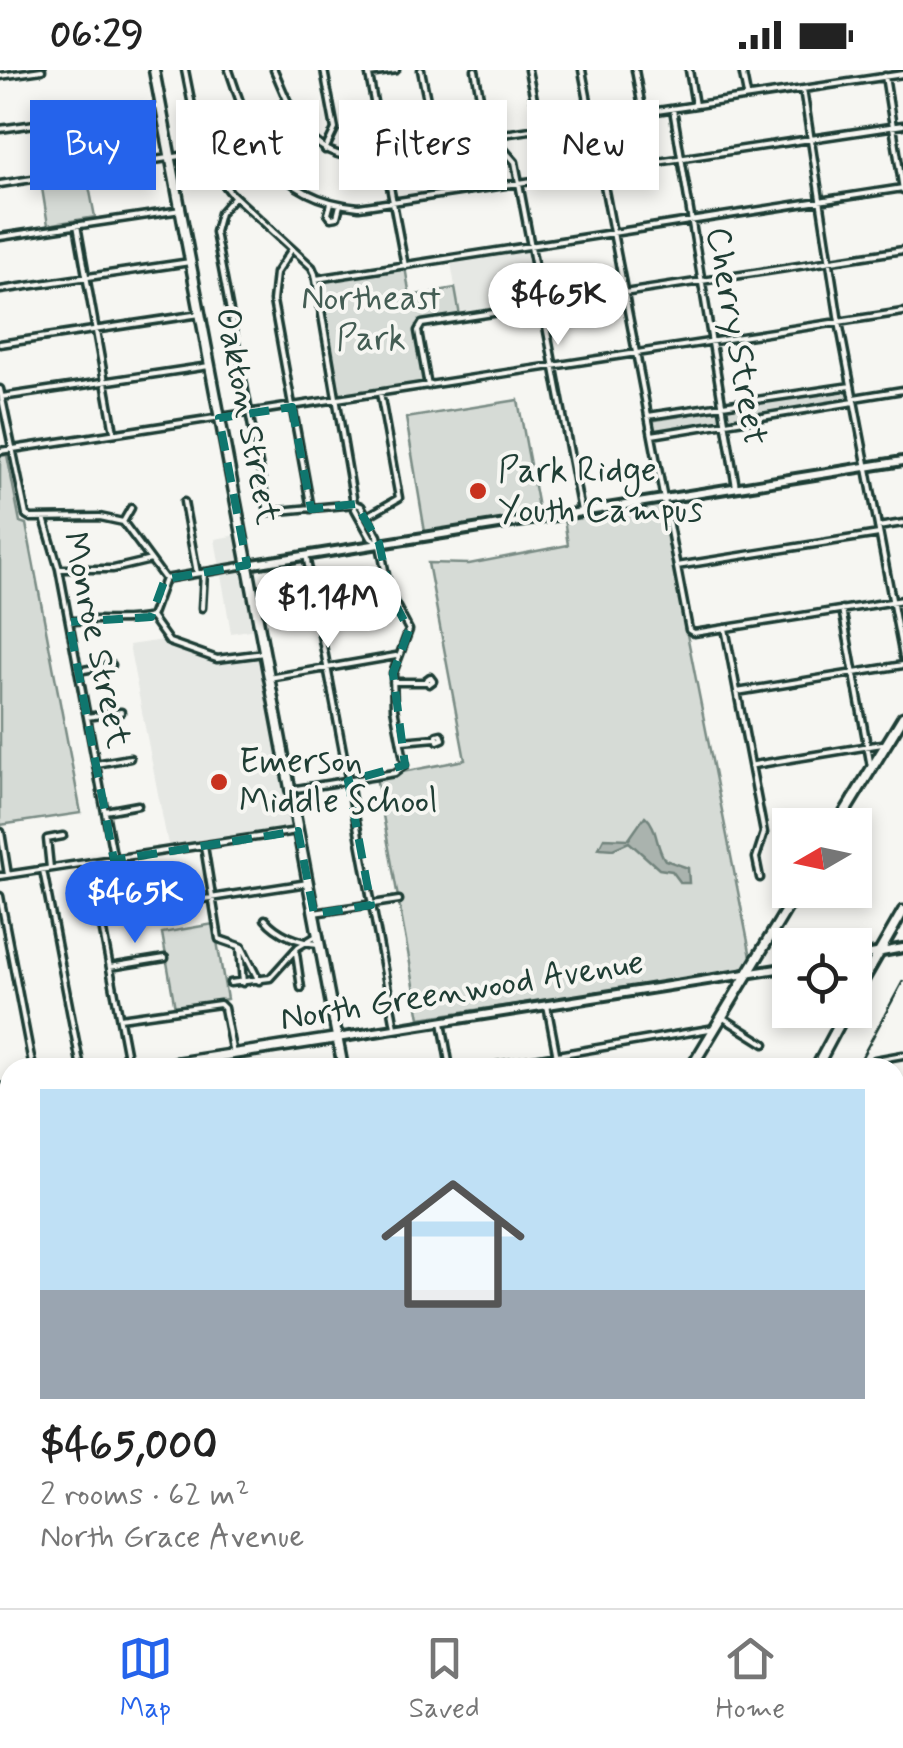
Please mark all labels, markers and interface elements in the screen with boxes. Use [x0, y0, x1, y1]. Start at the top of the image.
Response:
text: 06:29 [50, 11, 144, 60]
chip: Buy [30, 100, 156, 190]
chip: Rent [176, 100, 319, 190]
chip: Filters [339, 100, 507, 190]
chip: New [527, 100, 659, 190]
street label: Cherry Street [694, 223, 778, 449]
pin: $465K [488, 263, 628, 348]
text: $465K [510, 274, 606, 316]
park label: Northeast Park [301, 276, 441, 362]
street label: Oakton Street [203, 303, 291, 529]
place label: Park Ridge Youth Campus [498, 448, 703, 534]
marker: Park Ridge Youth Campus [467, 480, 489, 502]
street label: Monroe Street [51, 528, 141, 753]
pin: $1.14M [247, 566, 409, 651]
text: $1.14M [277, 577, 379, 619]
place label: Emerson Middle School [239, 739, 438, 825]
marker: Emerson Middle School [208, 771, 230, 793]
north arrow [772, 808, 872, 908]
map controls [772, 808, 872, 1028]
pin: $465K [65, 861, 205, 946]
text: $465K [87, 872, 183, 914]
button: locate [772, 928, 872, 1028]
street label: North Greenwood Avenue [277, 940, 647, 1042]
icon: home [363, 1154, 543, 1334]
text: $465,000 [40, 1419, 218, 1474]
text: 2 rooms · 62 m² [40, 1474, 249, 1516]
text: North Grace Avenue [40, 1516, 304, 1558]
tab: Map [118, 1631, 173, 1728]
tab: Saved [409, 1631, 480, 1728]
tab: Home [715, 1631, 785, 1728]

